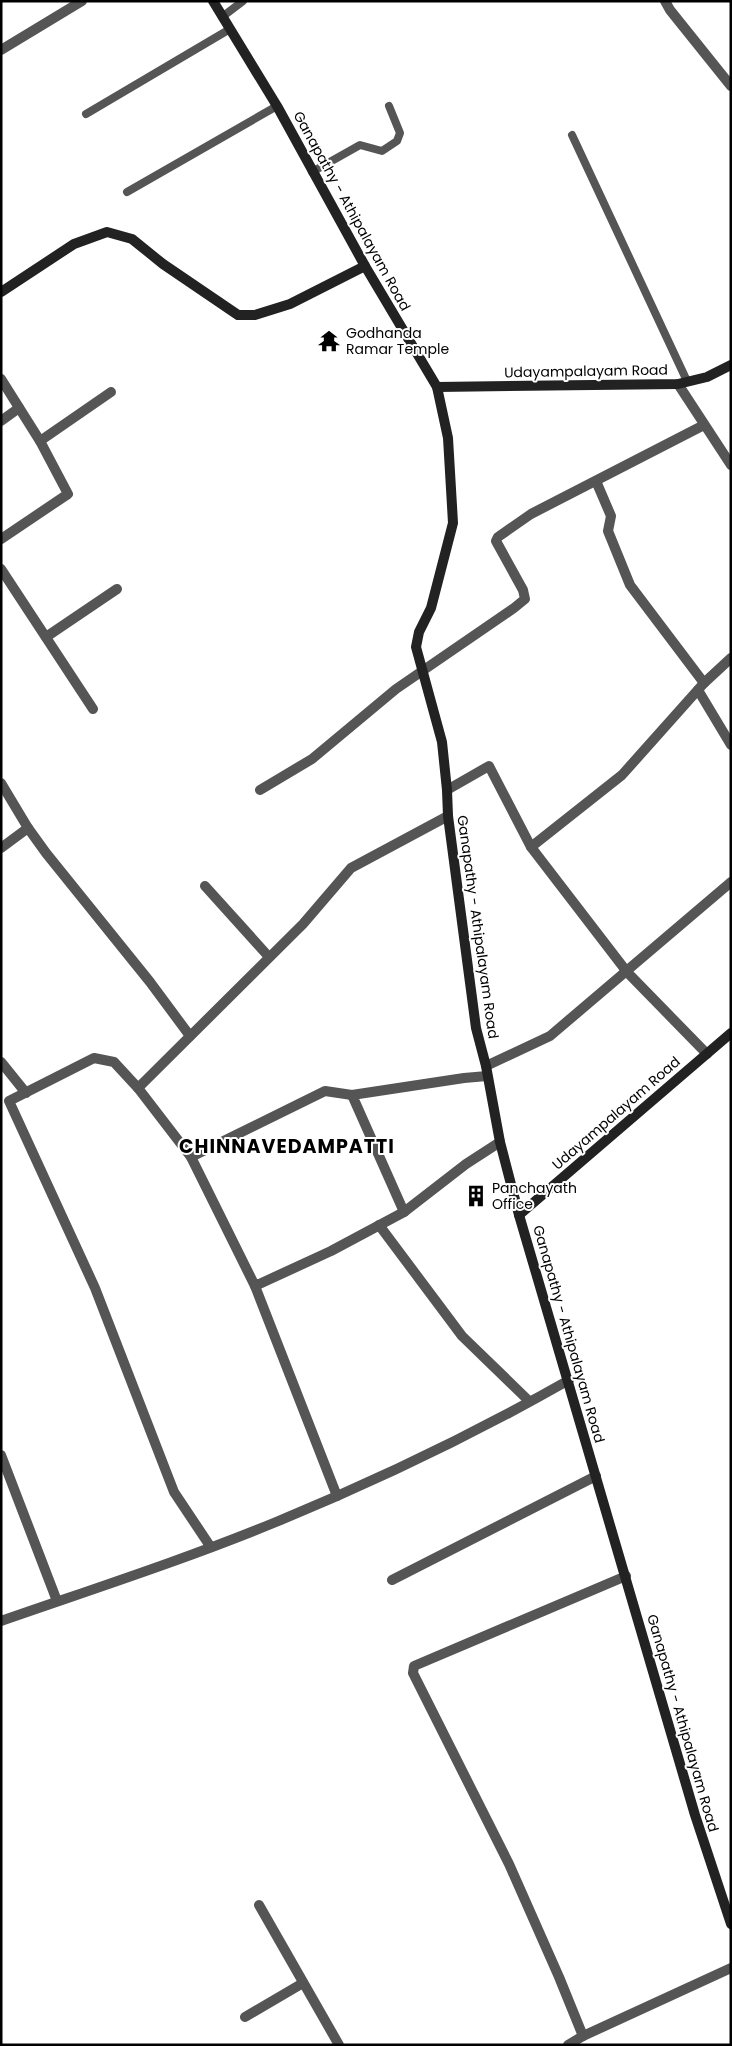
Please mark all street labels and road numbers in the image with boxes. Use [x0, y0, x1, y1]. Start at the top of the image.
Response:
street label: Ganapathy - Athipalayam Road [289, 108, 415, 314]
street label: Udayampalayam Road [504, 360, 668, 382]
street label: Ganapathy - Athipalayam Road [452, 814, 504, 1040]
street label: Udayampalayam Road [548, 1052, 684, 1174]
street label: Ganapathy - Athipalayam Road [528, 1223, 610, 1445]
street label: Ganapathy - Athipalayam Road [642, 1612, 724, 1834]

